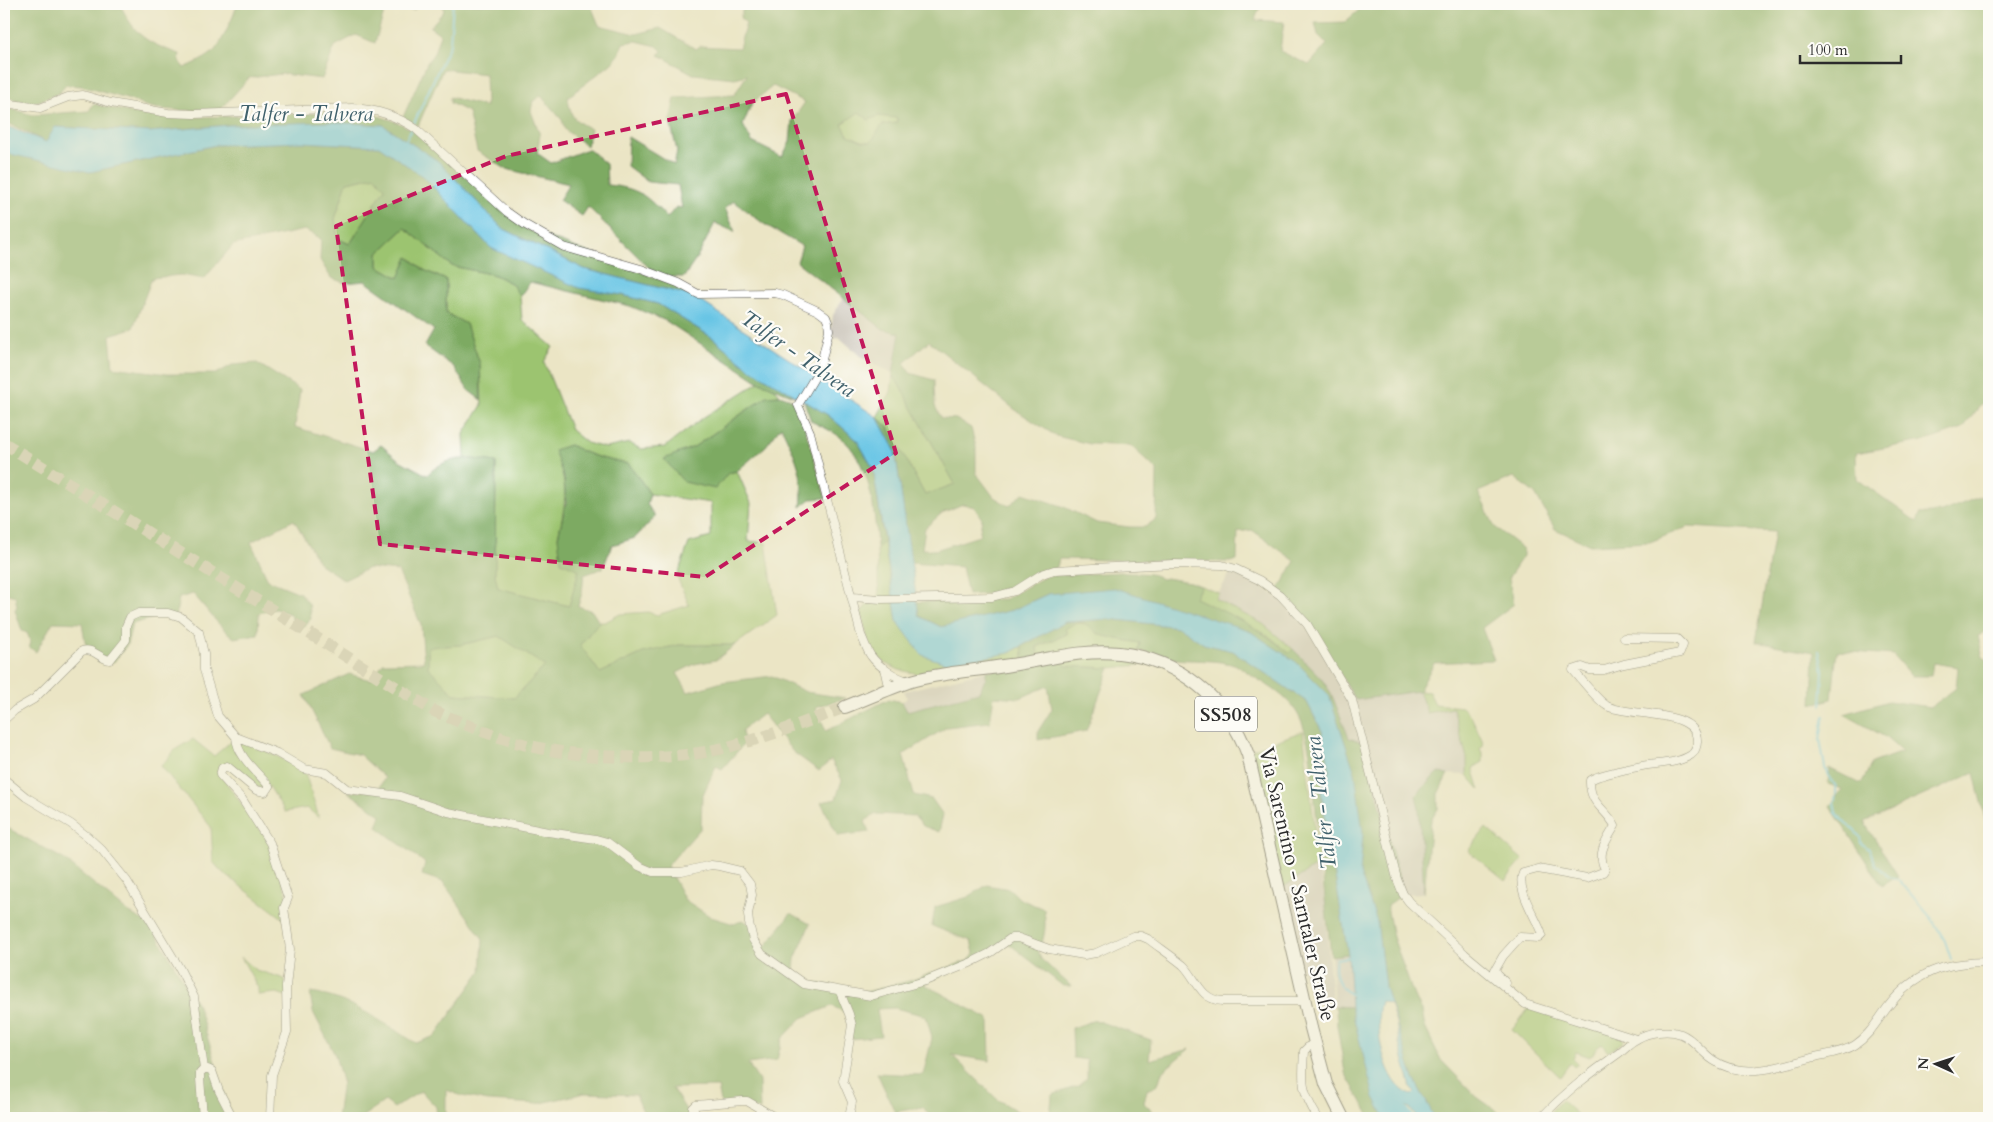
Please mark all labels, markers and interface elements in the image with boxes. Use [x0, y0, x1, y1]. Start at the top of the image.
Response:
scale bar [1800, 32, 1902, 64]
text: 100 m [1808, 40, 1848, 60]
water label: Talfer - Talvera [239, 99, 373, 129]
water label: Talfer - Talvera [734, 303, 862, 405]
road number: SS508 [1195, 696, 1257, 732]
water label: Talfer - Talvera [1298, 734, 1344, 871]
street label: Via Sarentino - Sarntaler Straße [1251, 744, 1343, 1024]
north arrow [1910, 1040, 1960, 1090]
text: N [1914, 1057, 1933, 1070]

